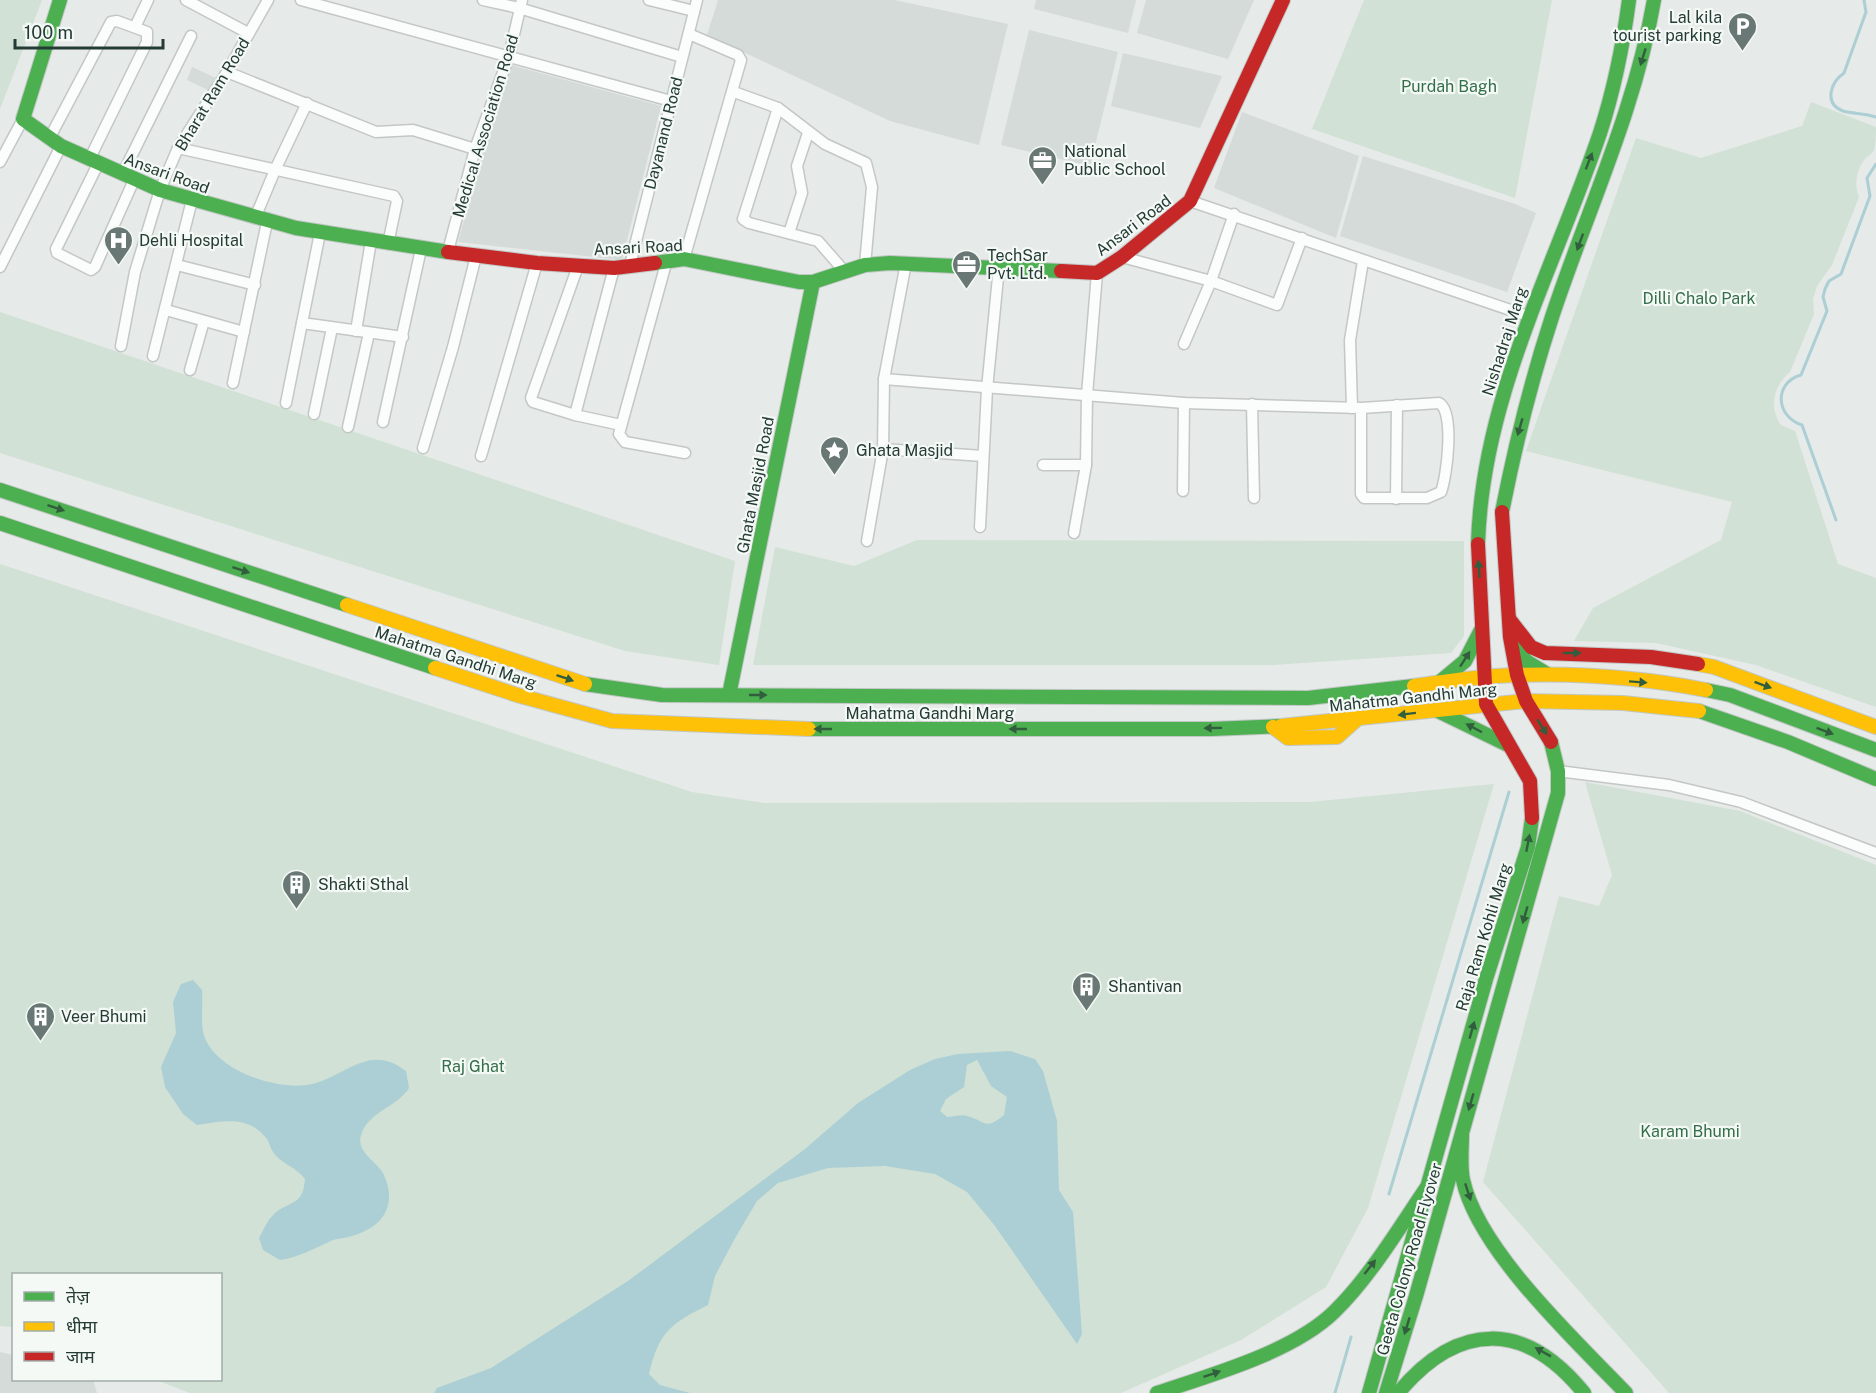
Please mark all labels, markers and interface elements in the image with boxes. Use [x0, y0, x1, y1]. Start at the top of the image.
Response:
place label: Lal kila tourist parking [1613, 8, 1722, 45]
parking icon: Lal kila tourist parking [1727, 10, 1759, 52]
scale bar [15, 12, 164, 50]
text: 100 m [24, 22, 73, 43]
street label: Medical Association Road [449, 32, 522, 220]
street label: Bharat Ram Road [171, 34, 254, 154]
one-way arrow [1638, 48, 1647, 66]
street label: Dayanand Road [640, 75, 687, 191]
park label: Purdah Bagh [1401, 77, 1497, 96]
place label: National Public School [1064, 142, 1166, 179]
office icon: National Public School [1027, 144, 1059, 186]
street label: Ansari Road [122, 149, 212, 198]
one-way arrow [1585, 152, 1594, 170]
street label: Ansari Road [1092, 191, 1175, 260]
hospital icon: Dehli Hospital [102, 224, 134, 266]
place label: Dehli Hospital [139, 231, 244, 250]
one-way arrow [1575, 233, 1584, 251]
street label: Ansari Road [593, 236, 683, 259]
place label: TechSar Pvt. Ltd. [987, 246, 1048, 283]
office icon: TechSar Pvt. Ltd. [950, 248, 982, 290]
street label: Nishadraj Marg [1478, 284, 1531, 398]
park label: Dilli Chalo Park [1643, 289, 1755, 308]
street label: Ghata Masjid Road [733, 415, 778, 555]
one-way arrow [1514, 418, 1524, 436]
place icon: Ghata Masjid [819, 434, 851, 476]
place label: Ghata Masjid [856, 441, 953, 460]
one-way arrow [47, 504, 65, 514]
one-way arrow [1474, 560, 1483, 579]
one-way arrow [232, 566, 250, 575]
street label: Mahatma Gandhi Marg [373, 622, 539, 693]
one-way arrow [1562, 648, 1581, 658]
one-way arrow [1459, 651, 1470, 667]
one-way arrow [556, 674, 574, 683]
one-way arrow [1628, 677, 1647, 686]
street label: Mahatma Gandhi Marg [1328, 679, 1498, 716]
one-way arrow [1754, 680, 1772, 690]
one-way arrow [749, 690, 768, 700]
street label: Mahatma Gandhi Marg [846, 704, 1014, 723]
one-way arrow [1398, 709, 1417, 719]
one-way arrow [1537, 719, 1548, 736]
one-way arrow [1465, 723, 1483, 733]
one-way arrow [813, 724, 832, 734]
one-way arrow [1008, 724, 1027, 734]
one-way arrow [1203, 724, 1222, 733]
one-way arrow [1816, 726, 1834, 736]
one-way arrow [1524, 833, 1534, 852]
street label: Raja Ram Kohli Marg [1452, 861, 1515, 1014]
building icon: Shakti Sthal [281, 868, 313, 910]
place label: Shakti Sthal [318, 875, 409, 894]
one-way arrow [1520, 906, 1529, 924]
building icon: Shantivan [1071, 970, 1103, 1012]
place label: Shantivan [1108, 977, 1182, 996]
building icon: Veer Bhumi [24, 1000, 56, 1042]
place label: Veer Bhumi [61, 1007, 146, 1026]
one-way arrow [1467, 1021, 1477, 1039]
park label: Raj Ghat [441, 1057, 505, 1076]
one-way arrow [1466, 1093, 1475, 1111]
park label: Karam Bhumi [1640, 1122, 1740, 1141]
street label: Geeta Colony Road Flyover [1373, 1161, 1446, 1358]
one-way arrow [1463, 1183, 1473, 1201]
one-way arrow [1363, 1260, 1375, 1275]
legend [12, 1273, 222, 1381]
text: तेज़ [66, 1286, 90, 1307]
text: धीमा [66, 1316, 97, 1337]
one-way arrow [1402, 1317, 1411, 1335]
text: जाम [66, 1346, 96, 1367]
one-way arrow [1534, 1347, 1551, 1357]
one-way arrow [1203, 1369, 1221, 1379]

